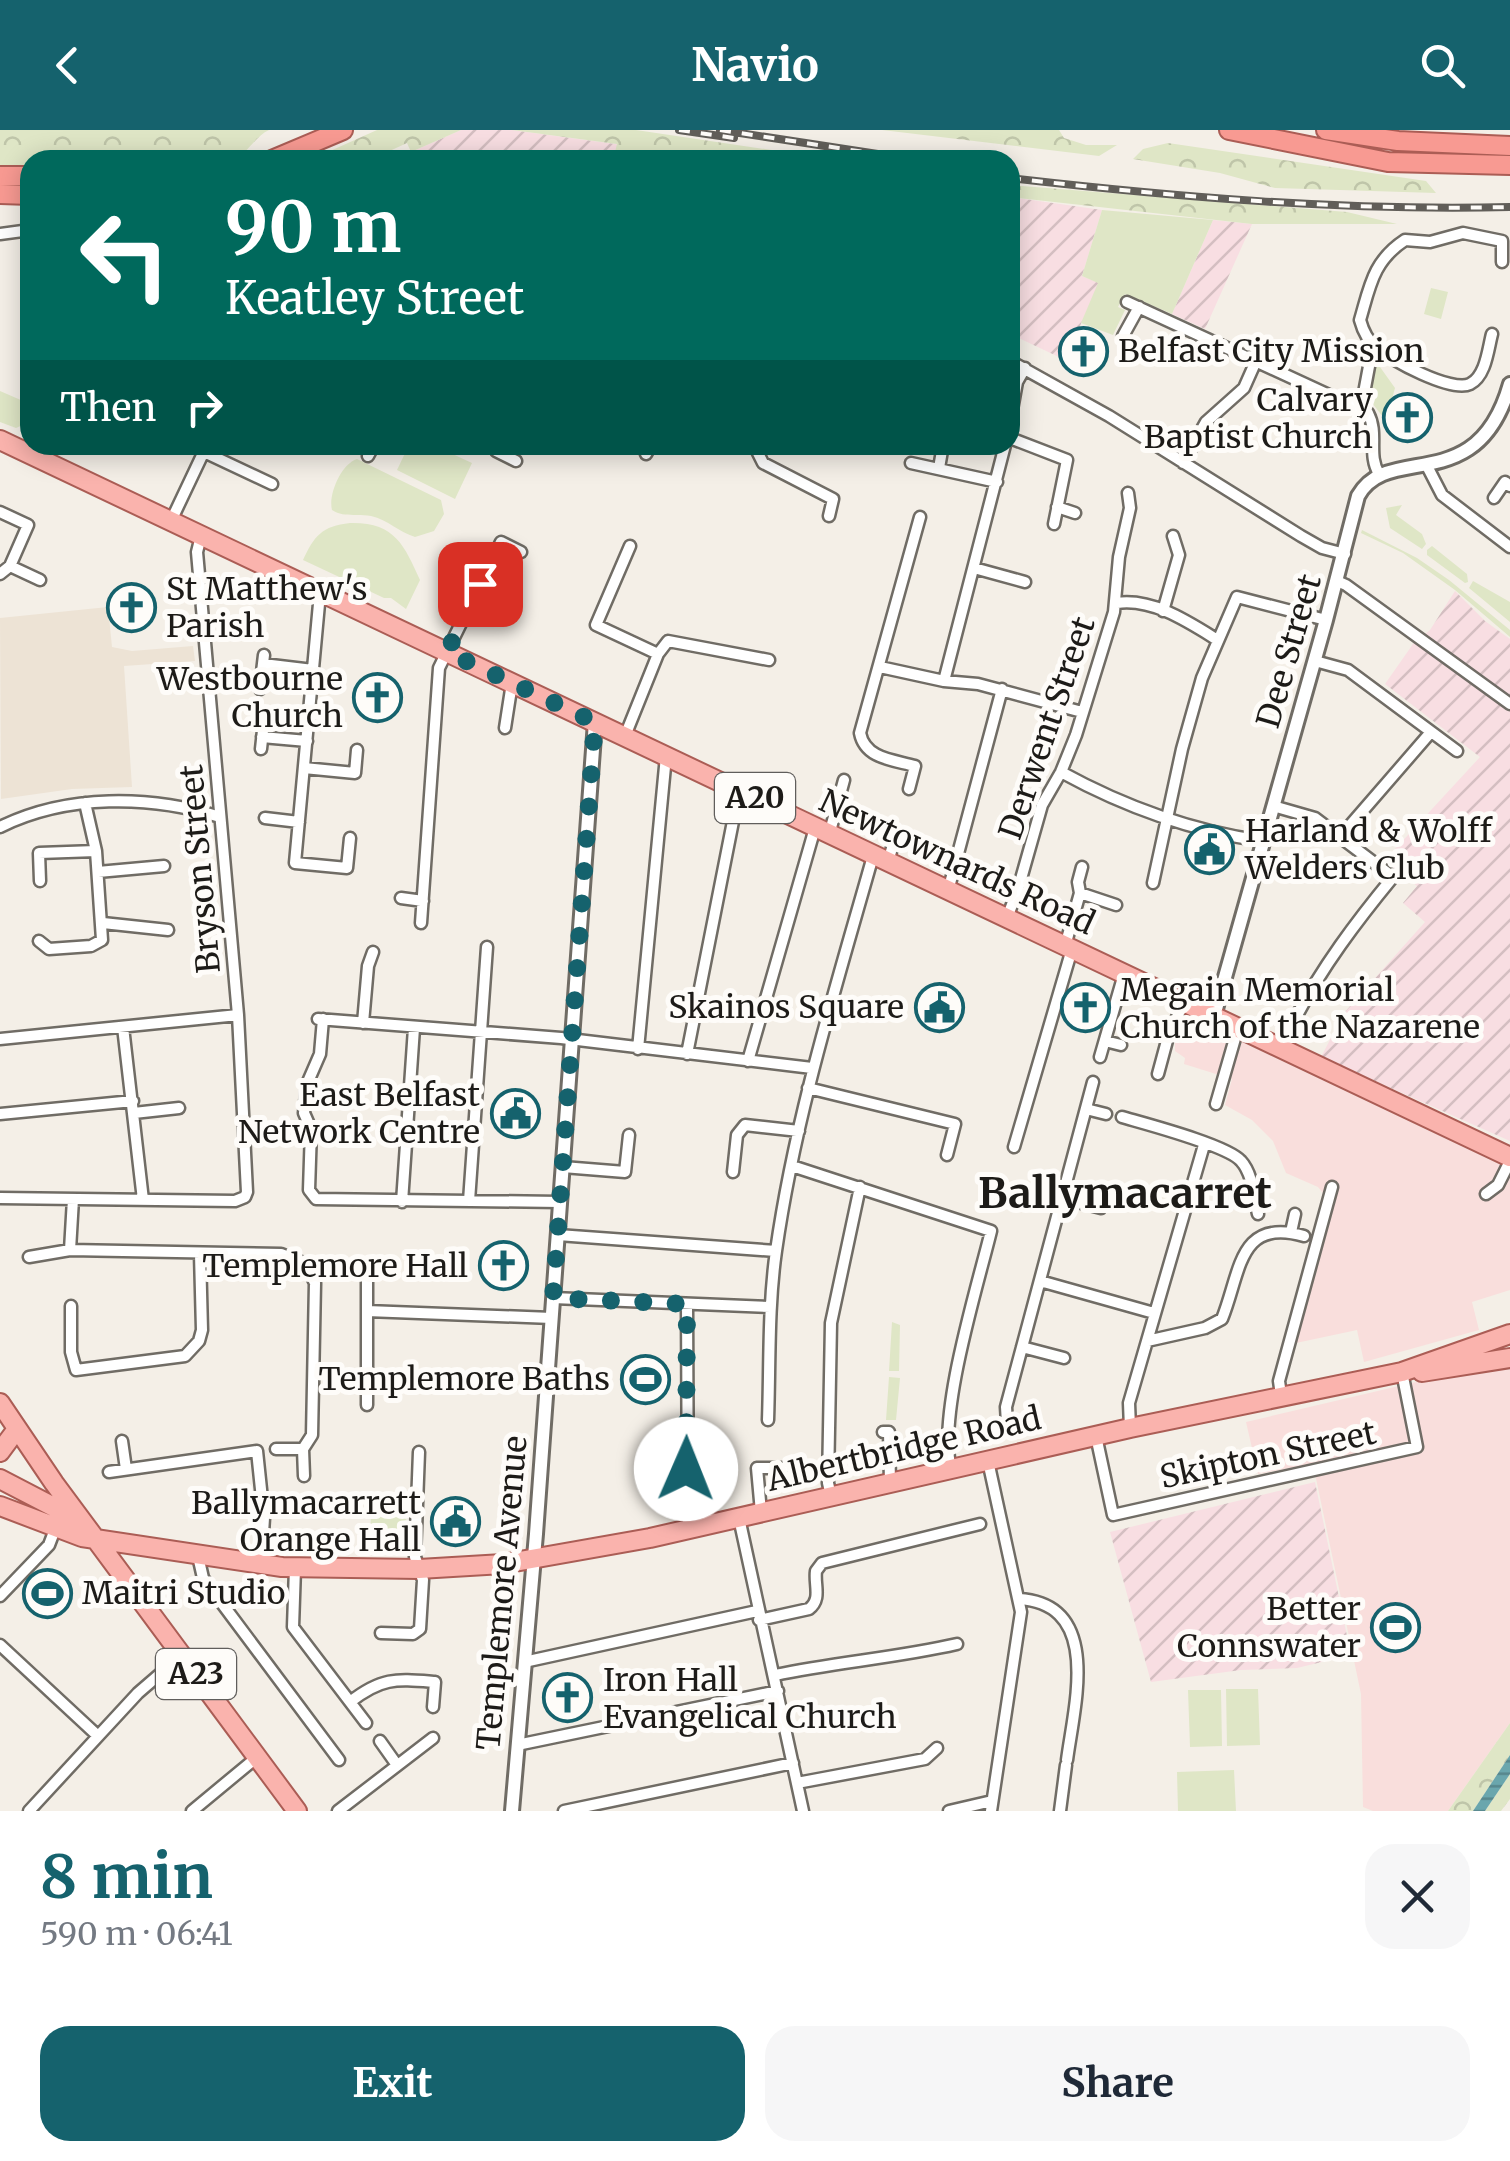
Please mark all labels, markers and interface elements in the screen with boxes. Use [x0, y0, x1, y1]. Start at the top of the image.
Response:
text: Navio [691, 37, 819, 93]
icon: back [40, 38, 95, 93]
icon: search [1415, 38, 1470, 93]
text: 90 m [225, 183, 402, 271]
icon: left [60, 190, 190, 320]
text: Keatley Street [225, 270, 524, 326]
church icon: Belfast City Mission [1057, 325, 1109, 377]
place label: Belfast City Mission [1118, 331, 1424, 371]
icon: right [177, 380, 232, 435]
place label: Calvary Baptist Church [1144, 380, 1373, 457]
text: Then [60, 384, 157, 431]
church icon: Calvary Baptist Church [1382, 392, 1434, 444]
pin [438, 542, 523, 627]
icon: arrive [453, 557, 508, 612]
place label: St Matthew's Parish [166, 569, 367, 646]
street label: Dee Street [1248, 569, 1330, 732]
church icon: St Matthew's Parish [105, 581, 157, 633]
street label: Derwent Street [990, 611, 1104, 844]
place label: Westbourne Church [156, 659, 343, 736]
church icon: Westbourne Church [352, 671, 404, 723]
street label: Bryson Street [171, 762, 229, 975]
road number: A20 [715, 773, 795, 823]
street label: Newtownards Road [813, 781, 1101, 943]
place label: Harland & Wolff Welders Club [1244, 811, 1493, 888]
public building icon: Harland & Wolff Welders Club [1184, 823, 1236, 875]
place label: Megain Memorial Church of the Nazarene [1120, 970, 1480, 1047]
public building icon: Skainos Square [913, 981, 965, 1033]
church icon: Megain Memorial Church of the Nazarene [1059, 982, 1111, 1034]
place label: Skainos Square [668, 987, 904, 1027]
place label: East Belfast Network Centre [238, 1075, 481, 1152]
public building icon: East Belfast Network Centre [489, 1087, 541, 1139]
district label: Ballymacarret [978, 1167, 1272, 1219]
church icon: Templemore Hall [477, 1240, 529, 1292]
place label: Templemore Hall [202, 1246, 468, 1286]
sports icon: Templemore Baths [619, 1353, 671, 1405]
place label: Templemore Baths [319, 1359, 610, 1399]
street label: Albertbridge Road [762, 1398, 1045, 1500]
street label: Skipton Street [1156, 1412, 1380, 1497]
position arrow [634, 1417, 738, 1521]
street label: Templemore Avenue [468, 1434, 536, 1752]
place label: Ballymacarrett Orange Hall [191, 1483, 422, 1560]
public building icon: Ballymacarrett Orange Hall [430, 1495, 482, 1547]
sports icon: Maitri Studio [21, 1567, 73, 1619]
place label: Maitri Studio [82, 1573, 285, 1613]
place label: Better Connswater [1177, 1589, 1361, 1666]
sports icon: Better Connswater [1370, 1601, 1422, 1653]
road number: A23 [156, 1649, 236, 1699]
place label: Iron Hall Evangelical Church [603, 1660, 897, 1737]
church icon: Iron Hall Evangelical Church [542, 1672, 594, 1724]
text: 8 min [40, 1839, 213, 1914]
button: close [1365, 1844, 1470, 1949]
text: 590 m · 06:41 [40, 1914, 233, 1954]
button: Exit [40, 2026, 745, 2141]
button: Share [765, 2026, 1470, 2141]

